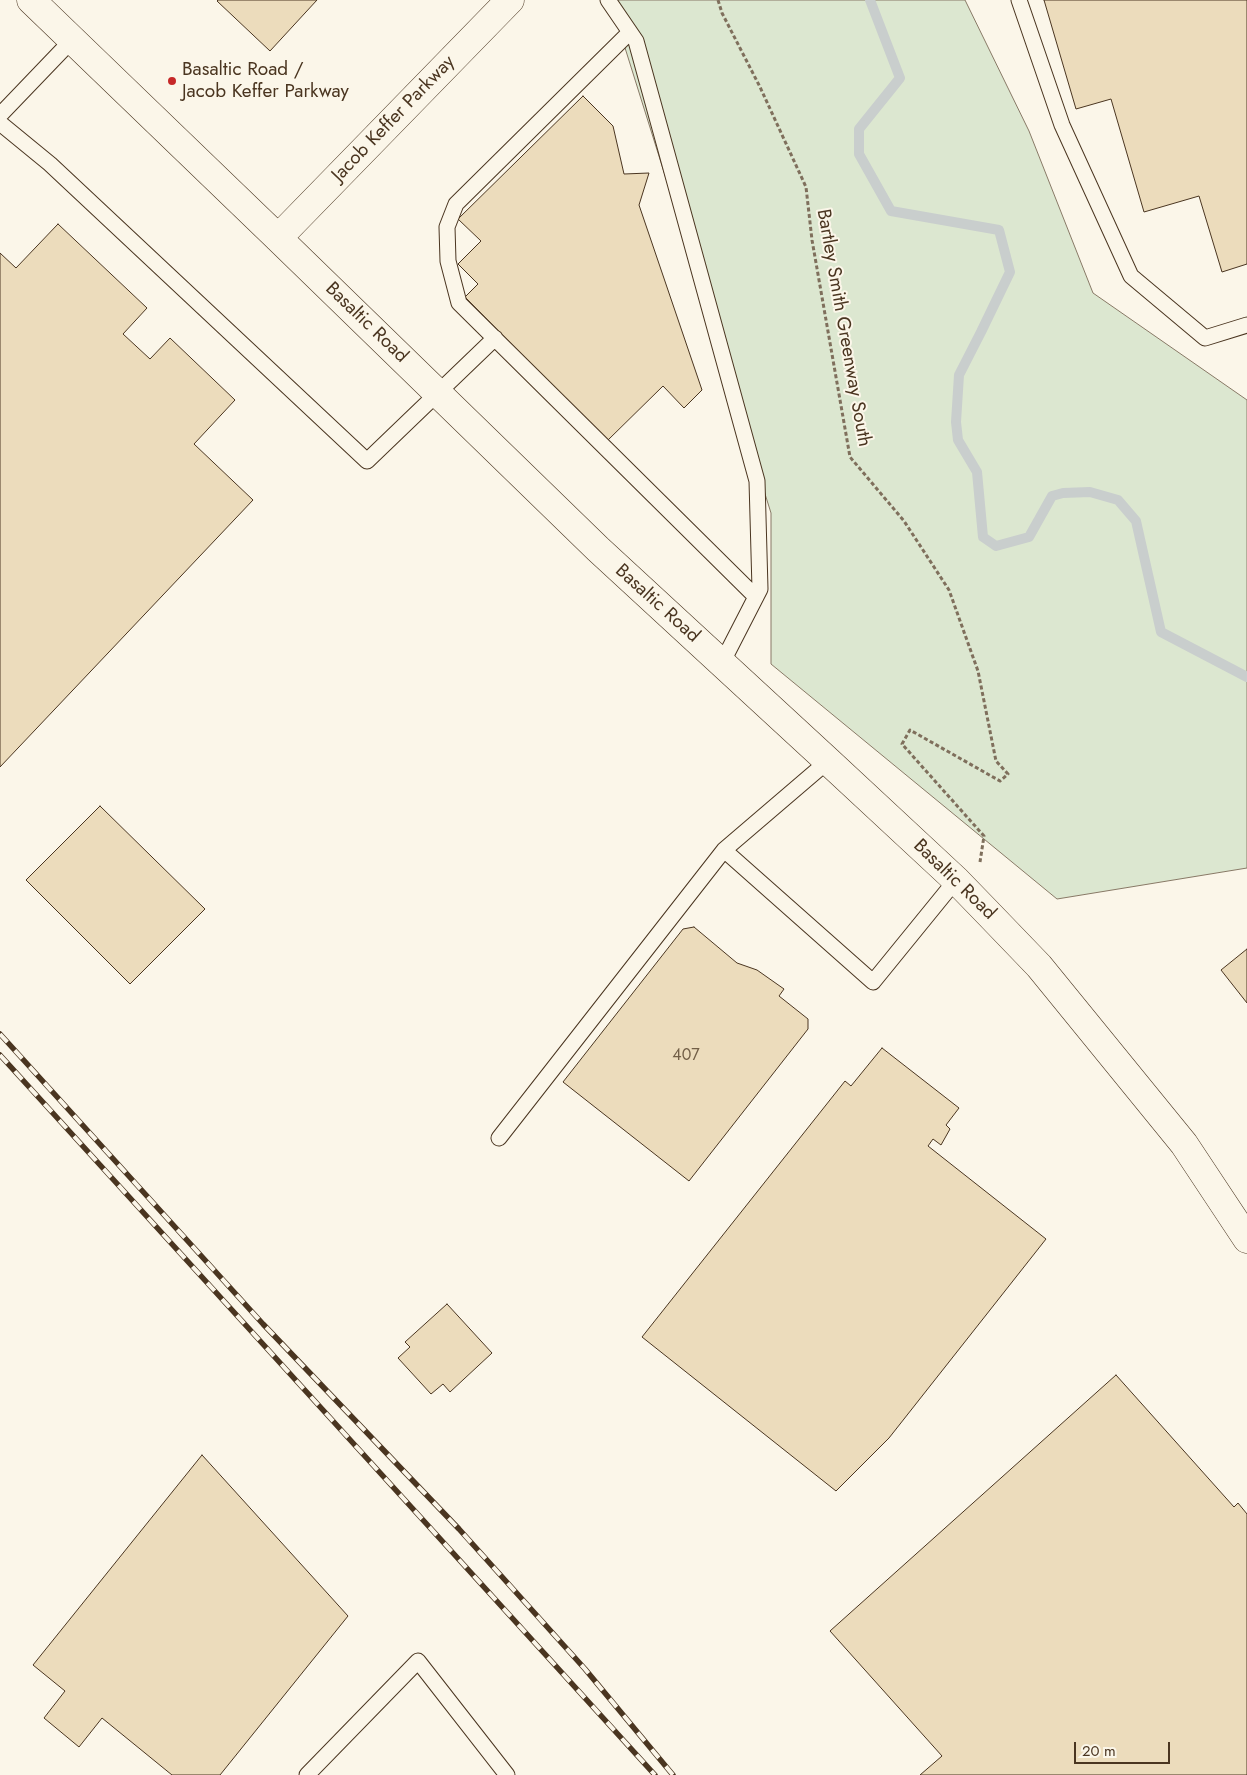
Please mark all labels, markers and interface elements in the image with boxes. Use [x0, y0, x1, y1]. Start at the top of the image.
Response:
street label: Jacob Keffer Parkway [328, 51, 460, 187]
place label: Basaltic Road / Jacob Keffer Parkway [182, 59, 349, 103]
marker: Basaltic Road / Jacob Keffer Parkway [166, 75, 178, 87]
street label: Bartley Smith Greenway South [811, 207, 875, 449]
street label: Basaltic Road [320, 278, 412, 368]
street label: Basaltic Road [610, 560, 704, 648]
street label: Basaltic Road [908, 835, 1000, 925]
house number: 407 [672, 1046, 700, 1066]
scale bar [1077, 1732, 1173, 1764]
text: 20 m [1082, 1740, 1116, 1762]

